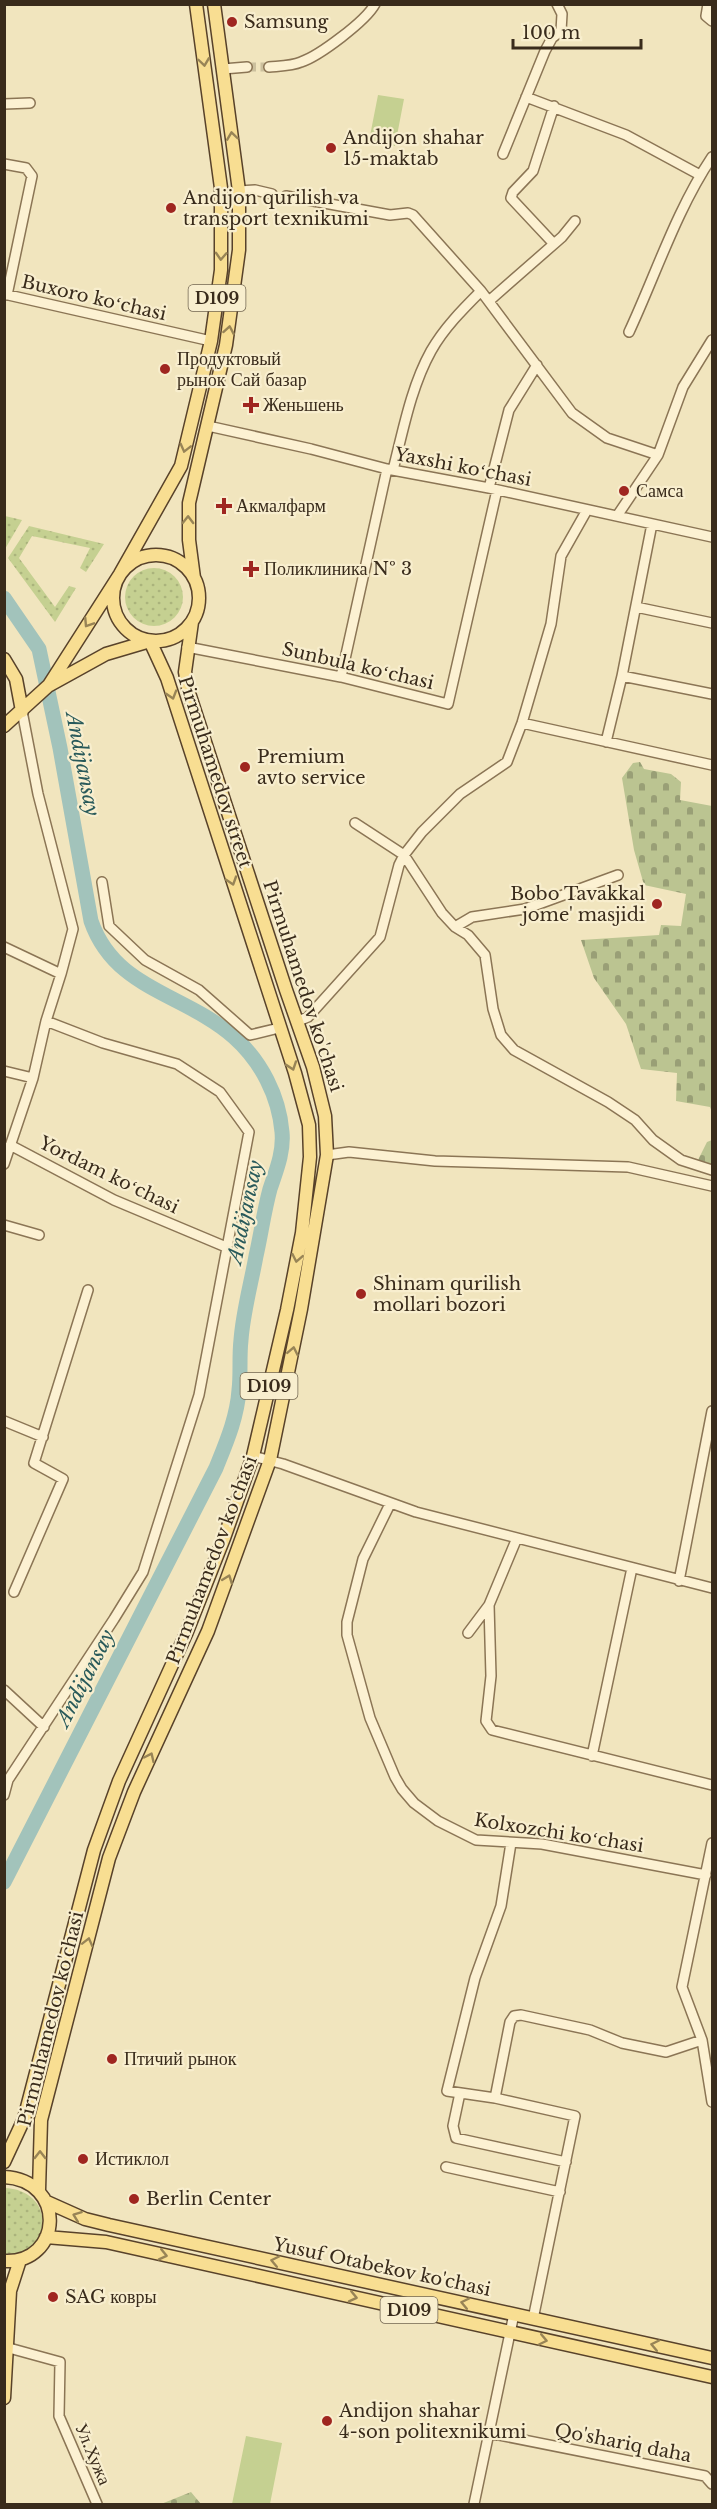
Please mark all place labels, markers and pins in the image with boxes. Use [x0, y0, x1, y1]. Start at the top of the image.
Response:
place label: Samsung [244, 11, 329, 33]
marker: Samsung [225, 15, 239, 29]
place label: Andijon shahar 15-maktab [342, 127, 484, 170]
marker: Andijon shahar 15-maktab [324, 141, 338, 155]
place label: Andijon qurilish va transport texnikumi [182, 187, 369, 230]
marker: Andijon qurilish va transport texnikumi [164, 201, 178, 215]
place label: Продуктовый рынок Сай базар [177, 348, 307, 391]
marker: Продуктовый рынок Сай базар [158, 362, 172, 376]
place label: Женьшень [263, 394, 344, 416]
marker: Женьшень [244, 398, 258, 412]
place label: Самса [636, 480, 684, 502]
marker: Самса [617, 484, 631, 498]
place label: Акмалфарм [236, 495, 326, 517]
marker: Акмалфарм [217, 499, 231, 513]
place label: Поликлиника № 3 [264, 558, 412, 580]
marker: Поликлиника № 3 [242, 560, 260, 578]
place label: Premium avto service [257, 746, 366, 789]
marker: Premium avto service [238, 760, 252, 774]
place label: Bobo Tavakkal jome' masjidi [510, 883, 645, 926]
marker: Bobo Tavakkal jome' masjidi [650, 897, 664, 911]
place label: Shinam qurilish mollari bozori [373, 1273, 521, 1316]
marker: Shinam qurilish mollari bozori [354, 1287, 368, 1301]
place label: Птичий рынок [124, 2048, 237, 2070]
marker: Птичий рынок [105, 2052, 119, 2066]
place label: Истиклол [95, 2148, 169, 2170]
marker: Истиклол [76, 2152, 90, 2166]
place label: Berlin Center [146, 2188, 272, 2210]
marker: Berlin Center [127, 2192, 141, 2206]
place label: SAG ковры [65, 2286, 157, 2308]
marker: SAG ковры [46, 2290, 60, 2304]
place label: Andijon shahar 4-son politexnikumi [338, 2400, 526, 2443]
marker: Andijon shahar 4-son politexnikumi [320, 2414, 334, 2428]

